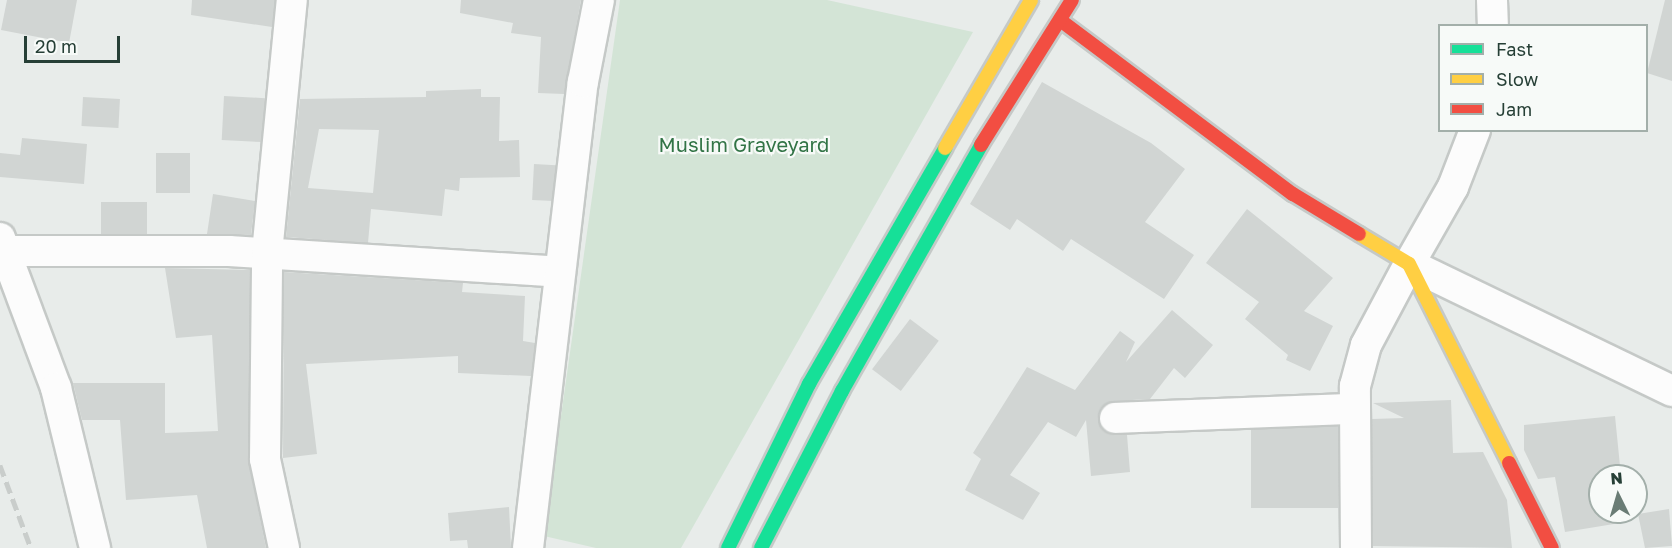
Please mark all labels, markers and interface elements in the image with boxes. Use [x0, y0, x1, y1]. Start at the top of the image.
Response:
scale bar [27, 24, 123, 62]
legend [1438, 24, 1648, 132]
text: 20 m [35, 35, 77, 57]
text: Fast [1496, 38, 1533, 60]
text: Slow [1496, 68, 1538, 90]
text: Jam [1496, 98, 1532, 120]
park label: Muslim Graveyard [659, 132, 829, 156]
north arrow [1588, 464, 1648, 524]
text: N [1610, 468, 1624, 489]

